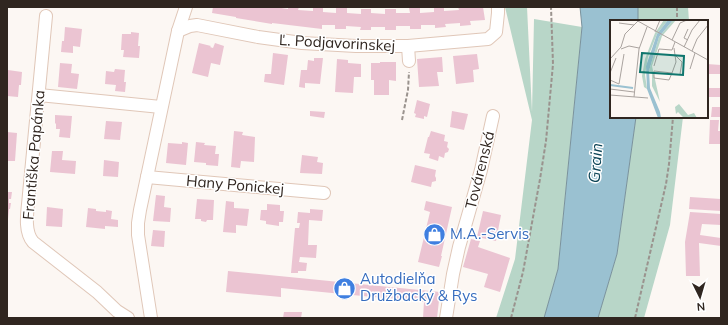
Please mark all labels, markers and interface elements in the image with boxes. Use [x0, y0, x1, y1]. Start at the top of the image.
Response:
inset map [610, 20, 708, 118]
street label: Ľ. Podjavorinskej [279, 30, 395, 55]
street label: Františka Papánka [18, 89, 49, 221]
street label: Továrenská [461, 129, 498, 211]
water label: Grain [584, 142, 606, 184]
street label: Hany Ponickej [185, 171, 285, 198]
shop icon: M.A.-Servis [422, 221, 448, 247]
place label: M.A.-Servis [450, 224, 529, 243]
place label: Autodielňa Družbacký & Rys [360, 269, 477, 305]
shop icon: Autodielňa Družbacký & Rys [332, 275, 358, 301]
north arrow [680, 277, 720, 317]
text: N [696, 300, 706, 314]

